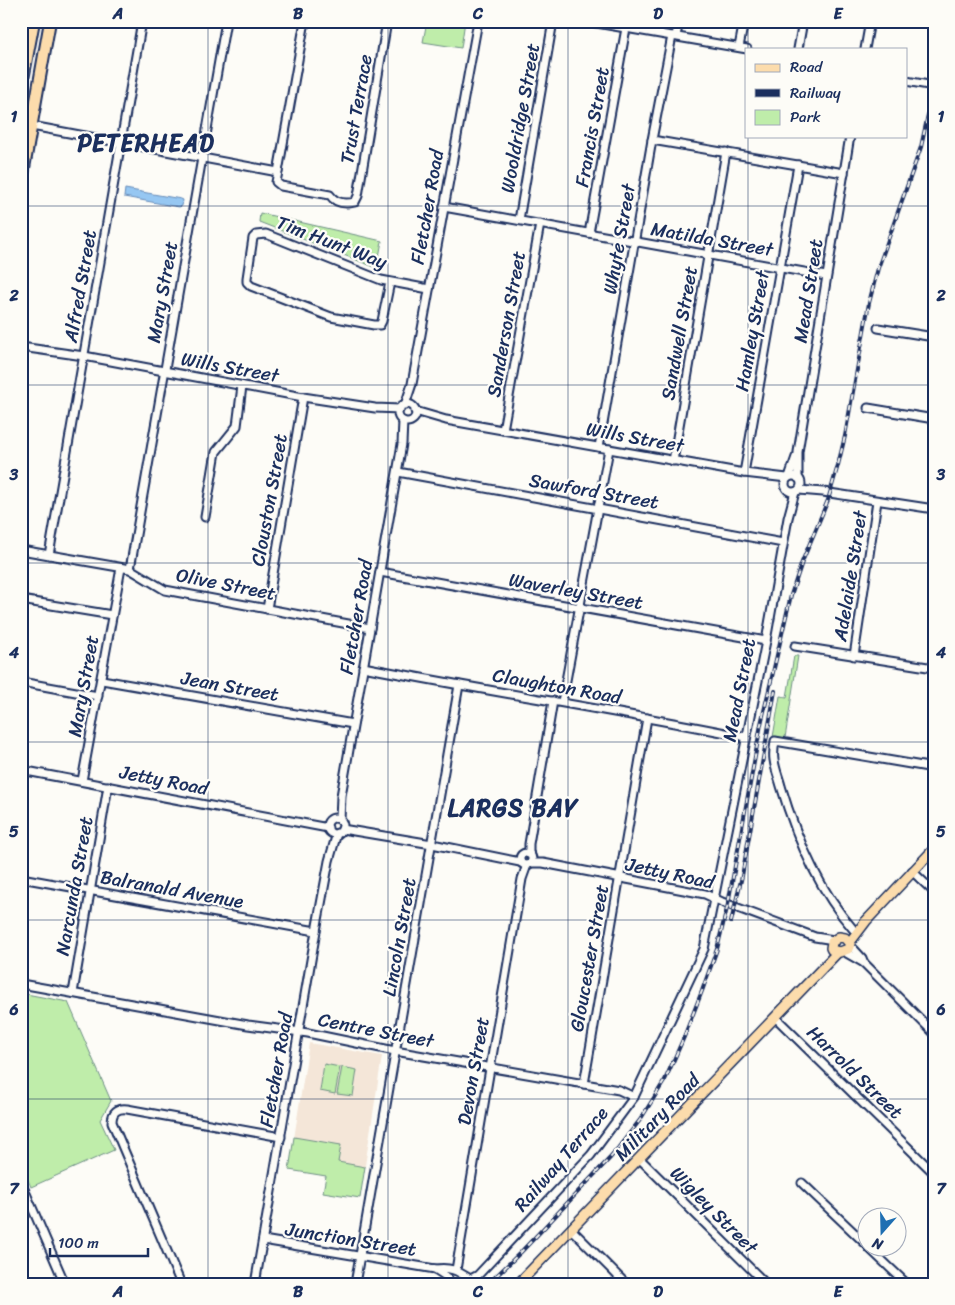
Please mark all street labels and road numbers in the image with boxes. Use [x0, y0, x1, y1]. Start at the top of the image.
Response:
street label: Wooldridge Street [491, 41, 549, 195]
street label: Trust Terrace [330, 51, 382, 166]
street label: Francis Street [565, 64, 619, 190]
street label: Fletcher Road [401, 145, 454, 267]
street label: Whyte Street [593, 180, 645, 297]
street label: Tim Hunt Way [272, 206, 392, 278]
street label: Matilda Street [648, 212, 777, 266]
street label: Alfred Street [54, 227, 106, 346]
street label: Mead Street [783, 237, 833, 345]
street label: Mary Street [137, 238, 187, 346]
street label: Sanderson Street [477, 248, 535, 400]
street label: Sandwell Street [651, 263, 707, 403]
street label: Hamley Street [725, 267, 779, 394]
street label: Wills Street [179, 342, 283, 392]
street label: Wills Street [584, 412, 688, 462]
street label: Clouston Street [241, 431, 297, 569]
street label: Sawford Street [527, 463, 661, 519]
street label: Adelaide Street [823, 507, 877, 645]
street label: Fletcher Road [330, 555, 383, 677]
street label: Olive Street [173, 558, 279, 610]
street label: Waverley Street [506, 563, 646, 619]
street label: Mary Street [58, 632, 108, 740]
street label: Mead Street [713, 635, 765, 745]
street label: Claughton Road [490, 658, 626, 714]
street label: Jean Street [178, 661, 281, 711]
street label: Jetty Road [116, 755, 212, 805]
street label: Narcunda Street [46, 814, 102, 958]
street label: Jetty Road [622, 847, 718, 899]
street label: Balranald Avenue [98, 860, 246, 918]
street label: Lincoln Street [372, 875, 426, 999]
street label: Gloucester Street [560, 882, 618, 1034]
street label: Centre Street [315, 1003, 438, 1058]
street label: Fletcher Road [250, 1008, 303, 1130]
street label: Devon Street [447, 1014, 499, 1128]
street label: Harrold Street [799, 1017, 911, 1127]
street label: Military Road [606, 1064, 709, 1169]
street label: Railway Terrace [505, 1099, 617, 1219]
street label: Wigley Street [662, 1158, 767, 1263]
street label: Junction Street [282, 1212, 419, 1266]

